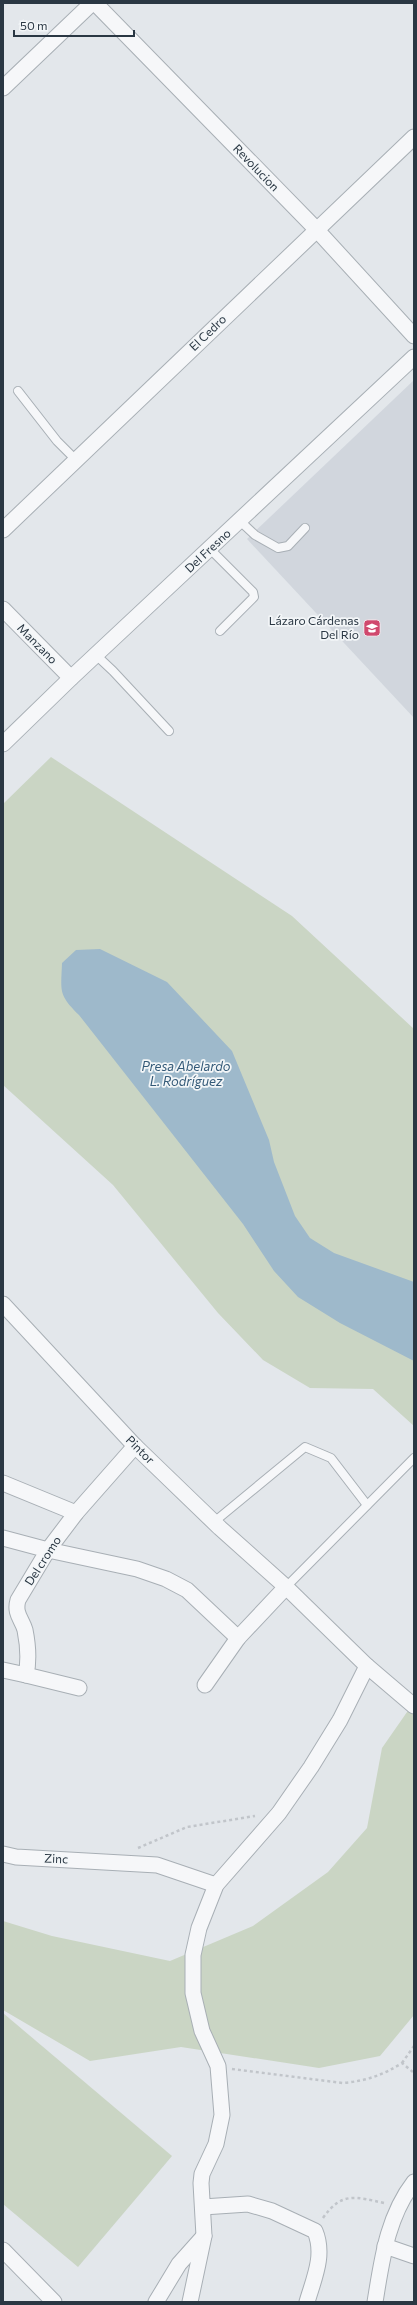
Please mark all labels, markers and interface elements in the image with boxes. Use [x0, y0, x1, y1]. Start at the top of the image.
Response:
scale bar [14, 12, 134, 38]
text: 50 m [20, 18, 48, 32]
street label: Revolucion [231, 141, 283, 194]
street label: El Cedro [186, 311, 229, 353]
street label: Del Fresno [181, 525, 233, 575]
place label: Lázaro Cárdenas Del Río [269, 613, 359, 641]
school or university icon: Lázaro Cárdenas Del Río [362, 618, 382, 638]
street label: Manzano [15, 620, 61, 666]
water label: Presa Abelardo L. Rodríguez [141, 1058, 231, 1089]
street label: Pintor [124, 1432, 158, 1467]
street label: Del cromo [21, 1533, 63, 1588]
street label: Zinc [44, 1851, 68, 1865]

